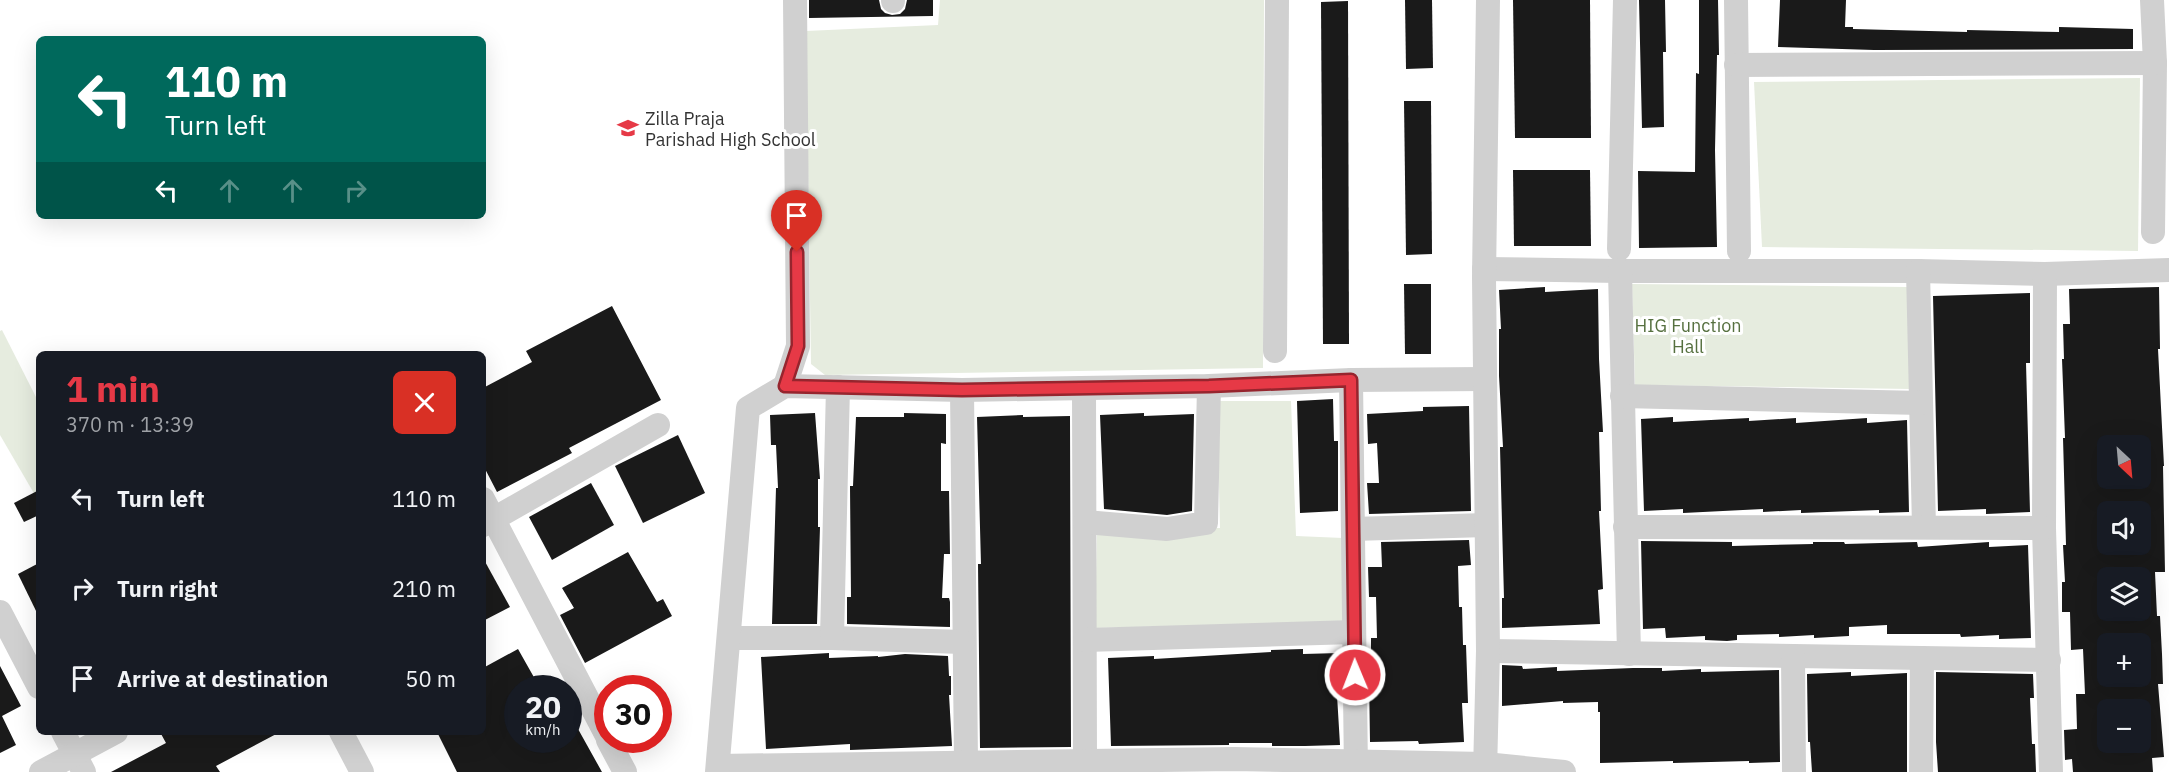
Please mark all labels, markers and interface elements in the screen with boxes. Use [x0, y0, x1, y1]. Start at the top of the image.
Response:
text: 110 m [165, 54, 288, 109]
icon: left [66, 60, 144, 138]
text: Turn left [165, 107, 266, 142]
place label: Zilla Praja Parishad High School [645, 107, 816, 151]
school or university icon: Zilla Praja Parishad High School [616, 116, 640, 140]
icon: left [150, 174, 183, 207]
icon: ahead [213, 174, 246, 207]
icon: ahead [276, 174, 309, 207]
icon: right [339, 174, 372, 207]
pin [771, 190, 822, 252]
icon: arrive [780, 199, 813, 232]
park label: HIG Function Hall [1635, 314, 1741, 358]
text: 1 min [66, 365, 160, 412]
button: close [393, 371, 456, 434]
text: 370 m · 13:39 [66, 411, 194, 438]
north arrow [2097, 435, 2151, 489]
map controls [2097, 435, 2151, 753]
icon: left [66, 482, 99, 515]
text: Turn left [117, 484, 205, 513]
text: 110 m [392, 484, 456, 513]
button: sound [2097, 501, 2151, 555]
button: layers [2097, 567, 2151, 621]
icon: right [66, 572, 99, 605]
text: Turn right [117, 574, 218, 603]
text: 210 m [392, 574, 456, 603]
button: + [2097, 633, 2151, 687]
position arrow [1323, 643, 1387, 707]
icon: arrive [66, 662, 99, 695]
text: Arrive at destination [117, 664, 328, 693]
text: 50 m [405, 664, 456, 693]
speed limit sign: 30 [594, 675, 672, 753]
text: 20 [525, 687, 561, 726]
button: − [2097, 699, 2151, 753]
text: km/h [525, 720, 561, 739]

